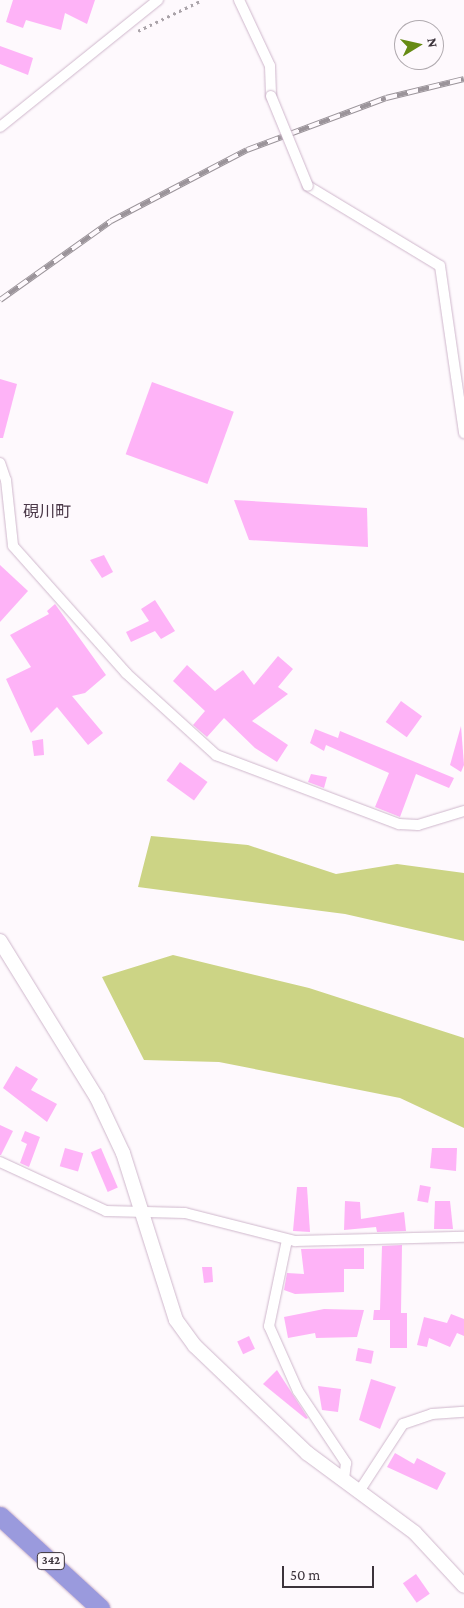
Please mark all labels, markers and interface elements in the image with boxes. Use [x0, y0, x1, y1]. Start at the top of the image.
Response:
north arrow [394, 20, 444, 70]
text: N [424, 37, 441, 49]
district label: 硯川町 [23, 502, 71, 522]
road number: 342 [36, 1552, 66, 1570]
scale bar [284, 1556, 376, 1588]
text: 50 m [290, 1567, 320, 1583]

